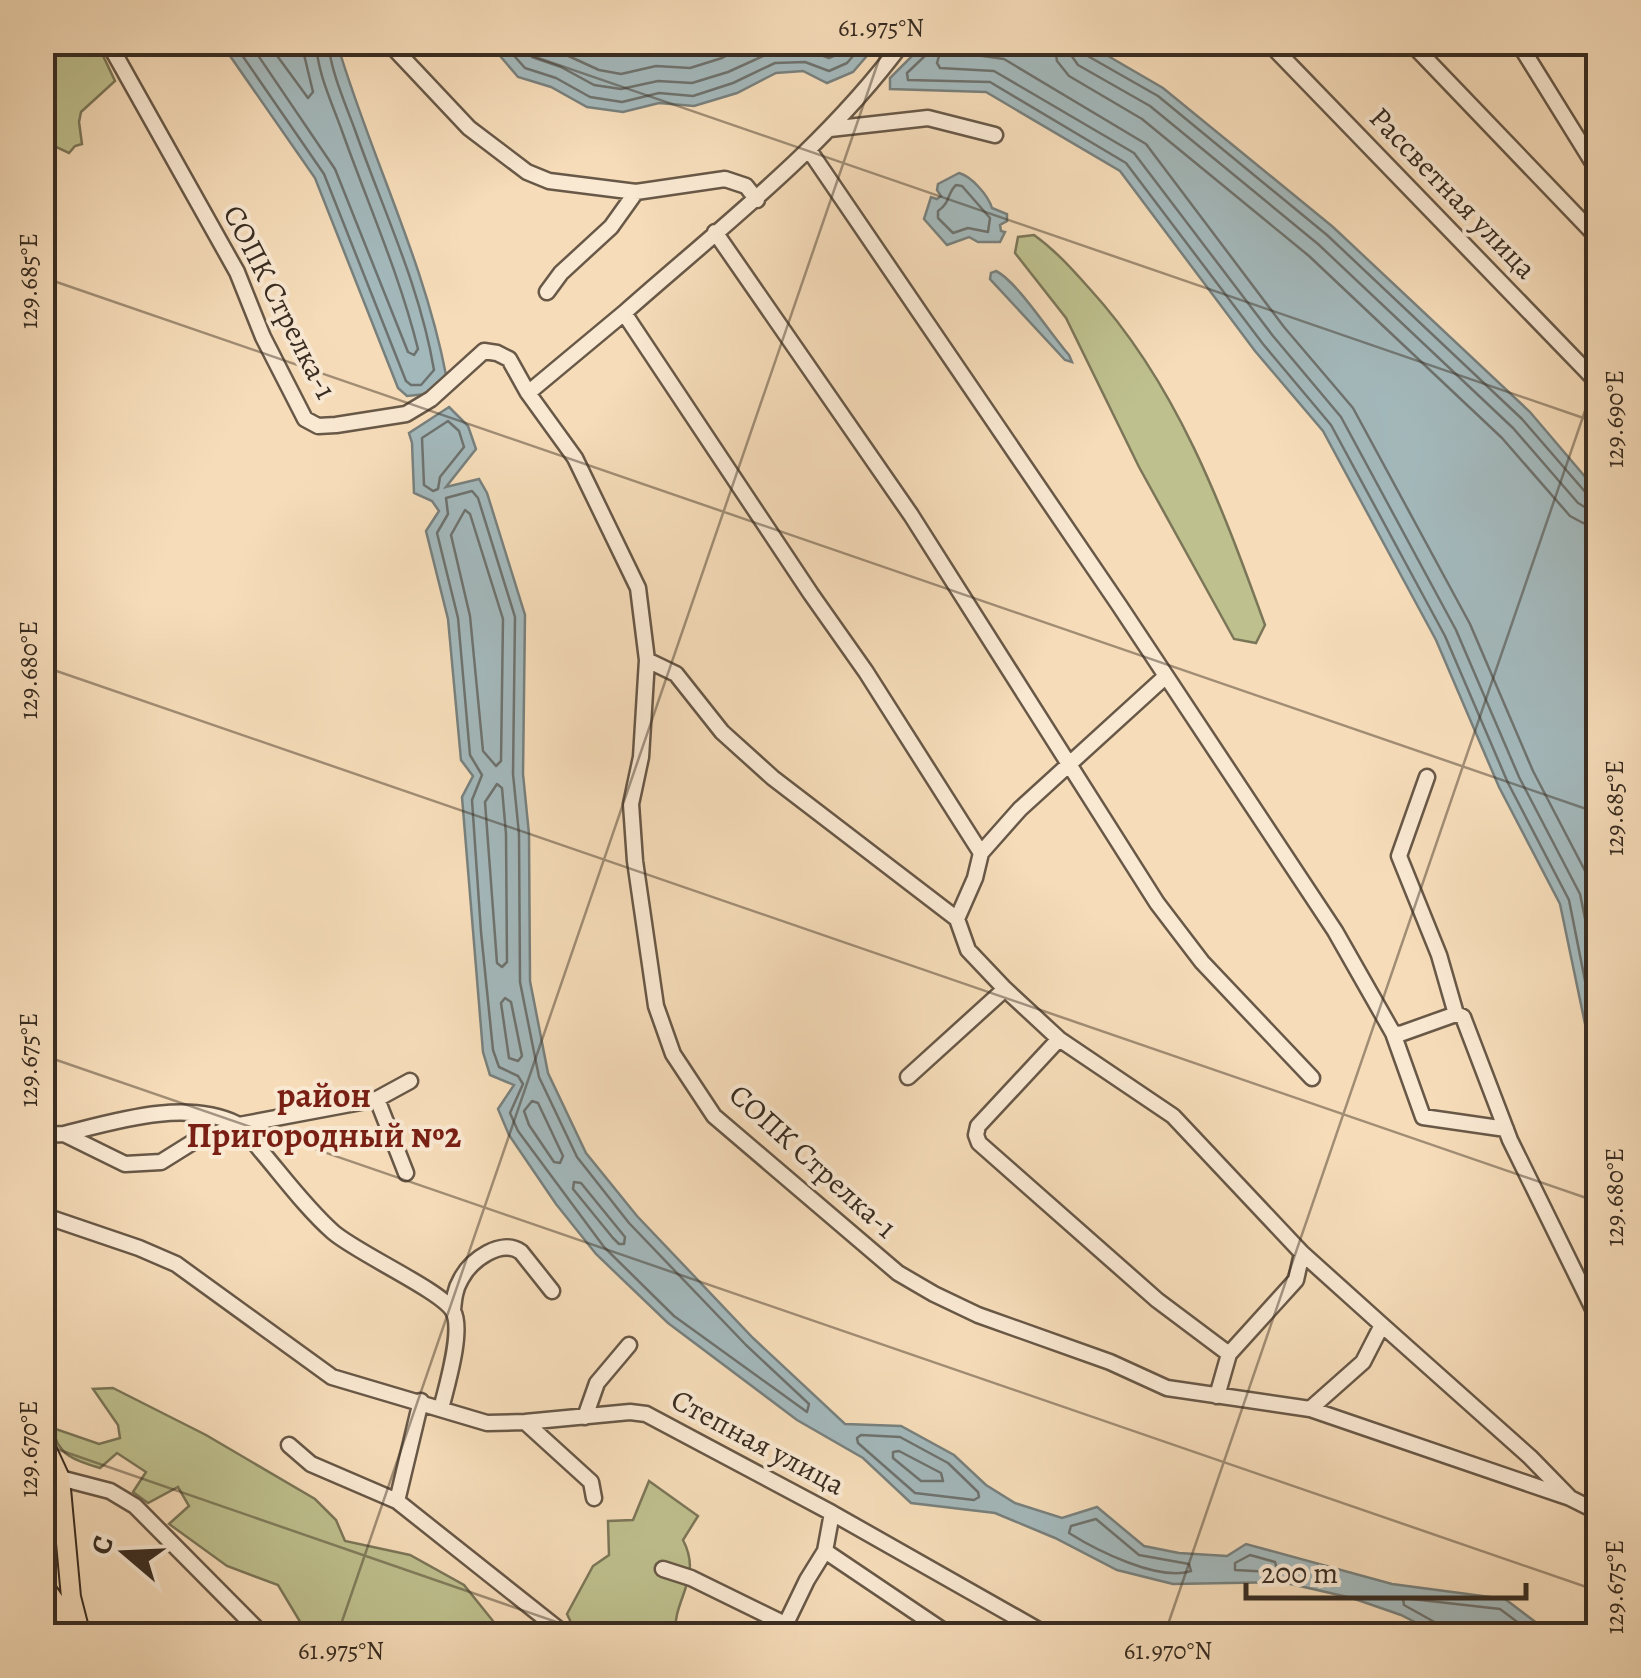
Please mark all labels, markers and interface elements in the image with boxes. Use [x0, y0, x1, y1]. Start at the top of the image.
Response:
text: 61.975°N [838, 11, 924, 45]
street label: Рассветная улица [1361, 98, 1546, 288]
street label: СОПК Стрелка-1 [214, 198, 346, 406]
text: 129.685°E [12, 233, 46, 329]
text: 129.690°E [1598, 370, 1632, 468]
text: 129.680°E [12, 621, 46, 719]
text: 129.685°E [1598, 760, 1632, 856]
text: 129.675°E [12, 1013, 46, 1107]
district label: район Пригородный №2 [186, 1071, 462, 1159]
street label: СОПК Стрелка-1 [721, 1075, 905, 1247]
text: 129.680°E [1598, 1148, 1632, 1246]
street label: Степная улица [664, 1379, 852, 1505]
text: 129.670°E [12, 1400, 46, 1498]
north arrow [75, 1503, 175, 1603]
text: С [82, 1531, 123, 1560]
scale bar [1246, 1538, 1526, 1600]
text: 129.675°E [1598, 1540, 1632, 1634]
text: 200 m [1261, 1553, 1338, 1593]
text: 61.975°N [298, 1634, 384, 1668]
text: 61.970°N [1124, 1634, 1212, 1668]

